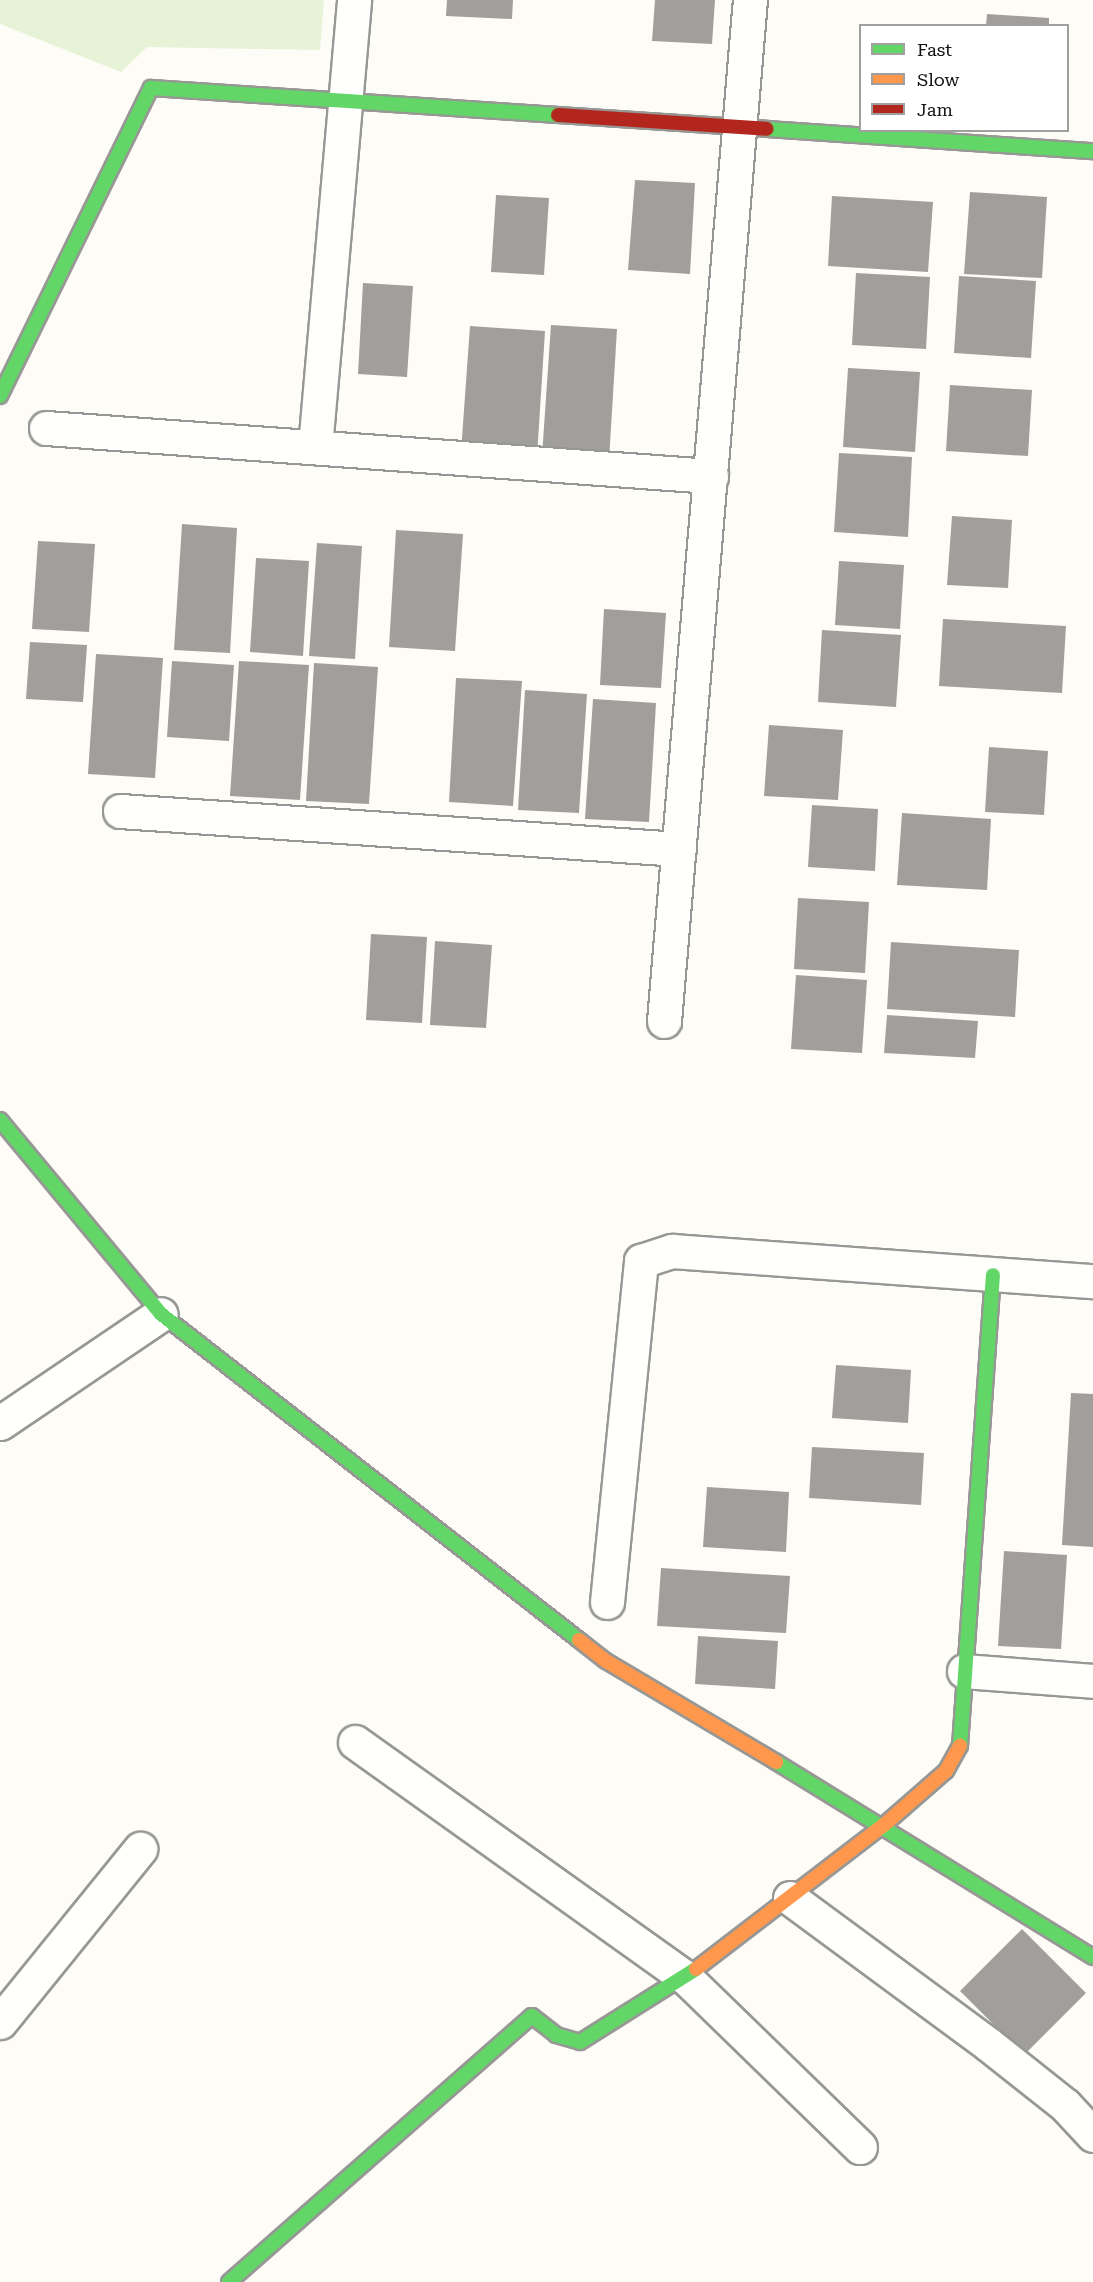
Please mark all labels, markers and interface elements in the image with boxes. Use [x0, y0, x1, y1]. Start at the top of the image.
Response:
legend [859, 24, 1069, 132]
text: Fast [917, 39, 952, 60]
text: Slow [917, 69, 959, 90]
text: Jam [917, 99, 953, 120]

